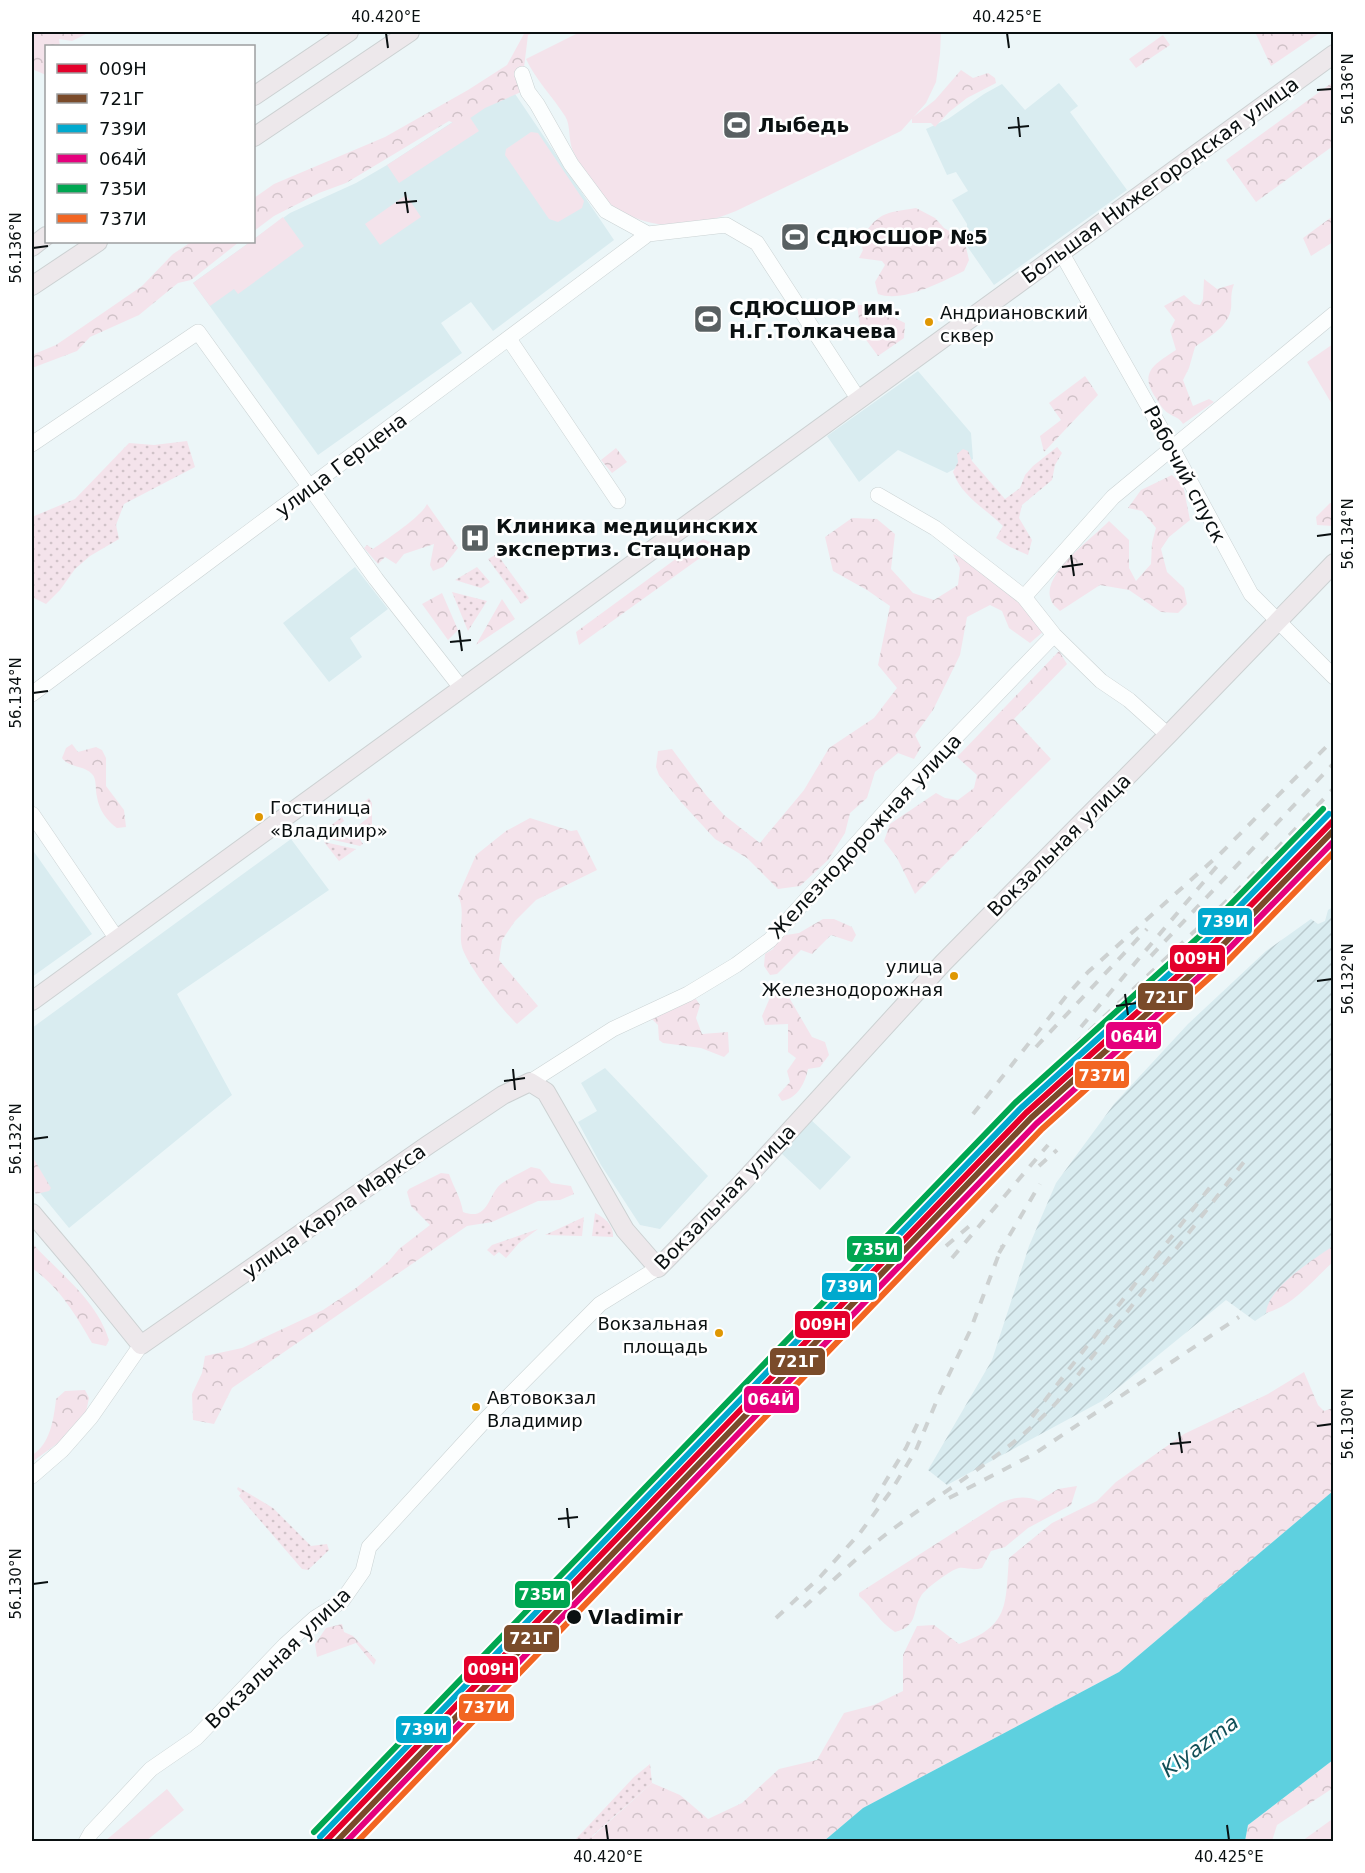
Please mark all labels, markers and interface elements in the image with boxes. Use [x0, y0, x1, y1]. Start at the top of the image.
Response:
text: 40.420°E [351, 8, 421, 26]
text: 40.425°E [972, 8, 1042, 26]
legend [45, 45, 255, 243]
text: 56.136°N [1339, 53, 1357, 125]
text: 009Н [99, 58, 147, 79]
street label: Большая Нижегородская улица [1017, 71, 1303, 289]
text: 721Г [99, 88, 144, 109]
sports icon: Лыбедь [721, 109, 753, 141]
place label: Лыбедь [758, 113, 849, 137]
text: 739И [99, 118, 147, 139]
text: 064Й [99, 148, 147, 169]
text: 735И [99, 178, 147, 199]
text: 737И [99, 208, 147, 229]
text: 56.136°N [7, 212, 25, 284]
sports icon: СДЮСШОР №5 [779, 221, 811, 253]
place label: СДЮСШОР №5 [816, 225, 988, 249]
place label: СДЮСШОР им. Н.Г.Толкачева [729, 296, 901, 343]
place label: Андриановский сквер [940, 302, 1088, 346]
sports icon: СДЮСШОР им. Н.Г.Толкачева [692, 303, 724, 335]
marker: Андриановский сквер [923, 316, 935, 328]
street label: Рабочий спуск [1139, 401, 1231, 547]
street label: улица Герцена [271, 408, 411, 522]
text: 56.134°N [1339, 498, 1357, 570]
place label: Клиника медицинских экспертиз. Стационар [496, 514, 758, 561]
hospital icon: Клиника медицинских экспертиз. Стационар [459, 522, 491, 554]
text: 56.134°N [7, 657, 25, 729]
street label: Железнодорожная улица [764, 729, 966, 943]
street label: Вокзальная улица [982, 768, 1136, 922]
place label: Гостиница «Владимир» [270, 797, 388, 841]
marker: Гостиница «Владимир» [253, 811, 265, 823]
line badge: 739И [1197, 907, 1253, 936]
text: 739И [1202, 912, 1248, 931]
text: 56.132°N [1339, 943, 1357, 1015]
line badge: 009Н [1169, 944, 1226, 973]
text: 009Н [1174, 949, 1220, 968]
place label: улица Железнодорожная [762, 956, 943, 1000]
marker: улица Железнодорожная [948, 970, 960, 982]
line badge: 721Г [1137, 982, 1194, 1011]
text: 721Г [1144, 988, 1188, 1007]
line badge: 064Й [1105, 1021, 1162, 1050]
text: 064Й [1111, 1027, 1157, 1046]
line badge: 737И [1074, 1060, 1130, 1089]
text: 737И [1079, 1066, 1125, 1085]
text: 56.132°N [7, 1103, 25, 1175]
street label: Вокзальная улица [649, 1119, 801, 1275]
street label: улица Карла Маркса [238, 1139, 430, 1283]
line badge: 735И [846, 1235, 903, 1263]
text: 735И [852, 1240, 898, 1259]
line badge: 739И [821, 1272, 878, 1301]
text: 739И [826, 1277, 872, 1296]
line badge: 009Н [794, 1310, 851, 1339]
place label: Вокзальная площадь [597, 1313, 708, 1357]
text: 009Н [800, 1315, 846, 1334]
marker: Вокзальная площадь [713, 1327, 725, 1339]
line badge: 721Г [769, 1347, 826, 1376]
text: 721Г [775, 1352, 819, 1371]
line badge: 064Й [743, 1385, 800, 1414]
place label: Автовокзал Владимир [487, 1387, 596, 1431]
text: 56.130°N [1339, 1388, 1357, 1460]
text: 064Й [748, 1390, 794, 1409]
marker: Автовокзал Владимир [470, 1401, 482, 1413]
text: 56.130°N [7, 1548, 25, 1620]
line badge: 735И [514, 1580, 571, 1609]
street label: Вокзальная улица [200, 1582, 356, 1734]
text: 735И [519, 1585, 565, 1604]
place label: Vladimir [588, 1605, 683, 1629]
marker: Vladimir [565, 1608, 583, 1626]
line badge: 721Г [503, 1624, 560, 1653]
text: 721Г [509, 1629, 553, 1648]
line badge: 009Н [463, 1655, 519, 1684]
text: 009Н [468, 1660, 514, 1679]
line badge: 737И [458, 1693, 515, 1722]
text: 737И [463, 1698, 509, 1717]
water label: Klyazma [1157, 1710, 1243, 1782]
line badge: 739И [395, 1715, 452, 1744]
text: 739И [401, 1720, 447, 1739]
text: 40.420°E [573, 1848, 643, 1866]
text: 40.425°E [1194, 1848, 1264, 1866]

